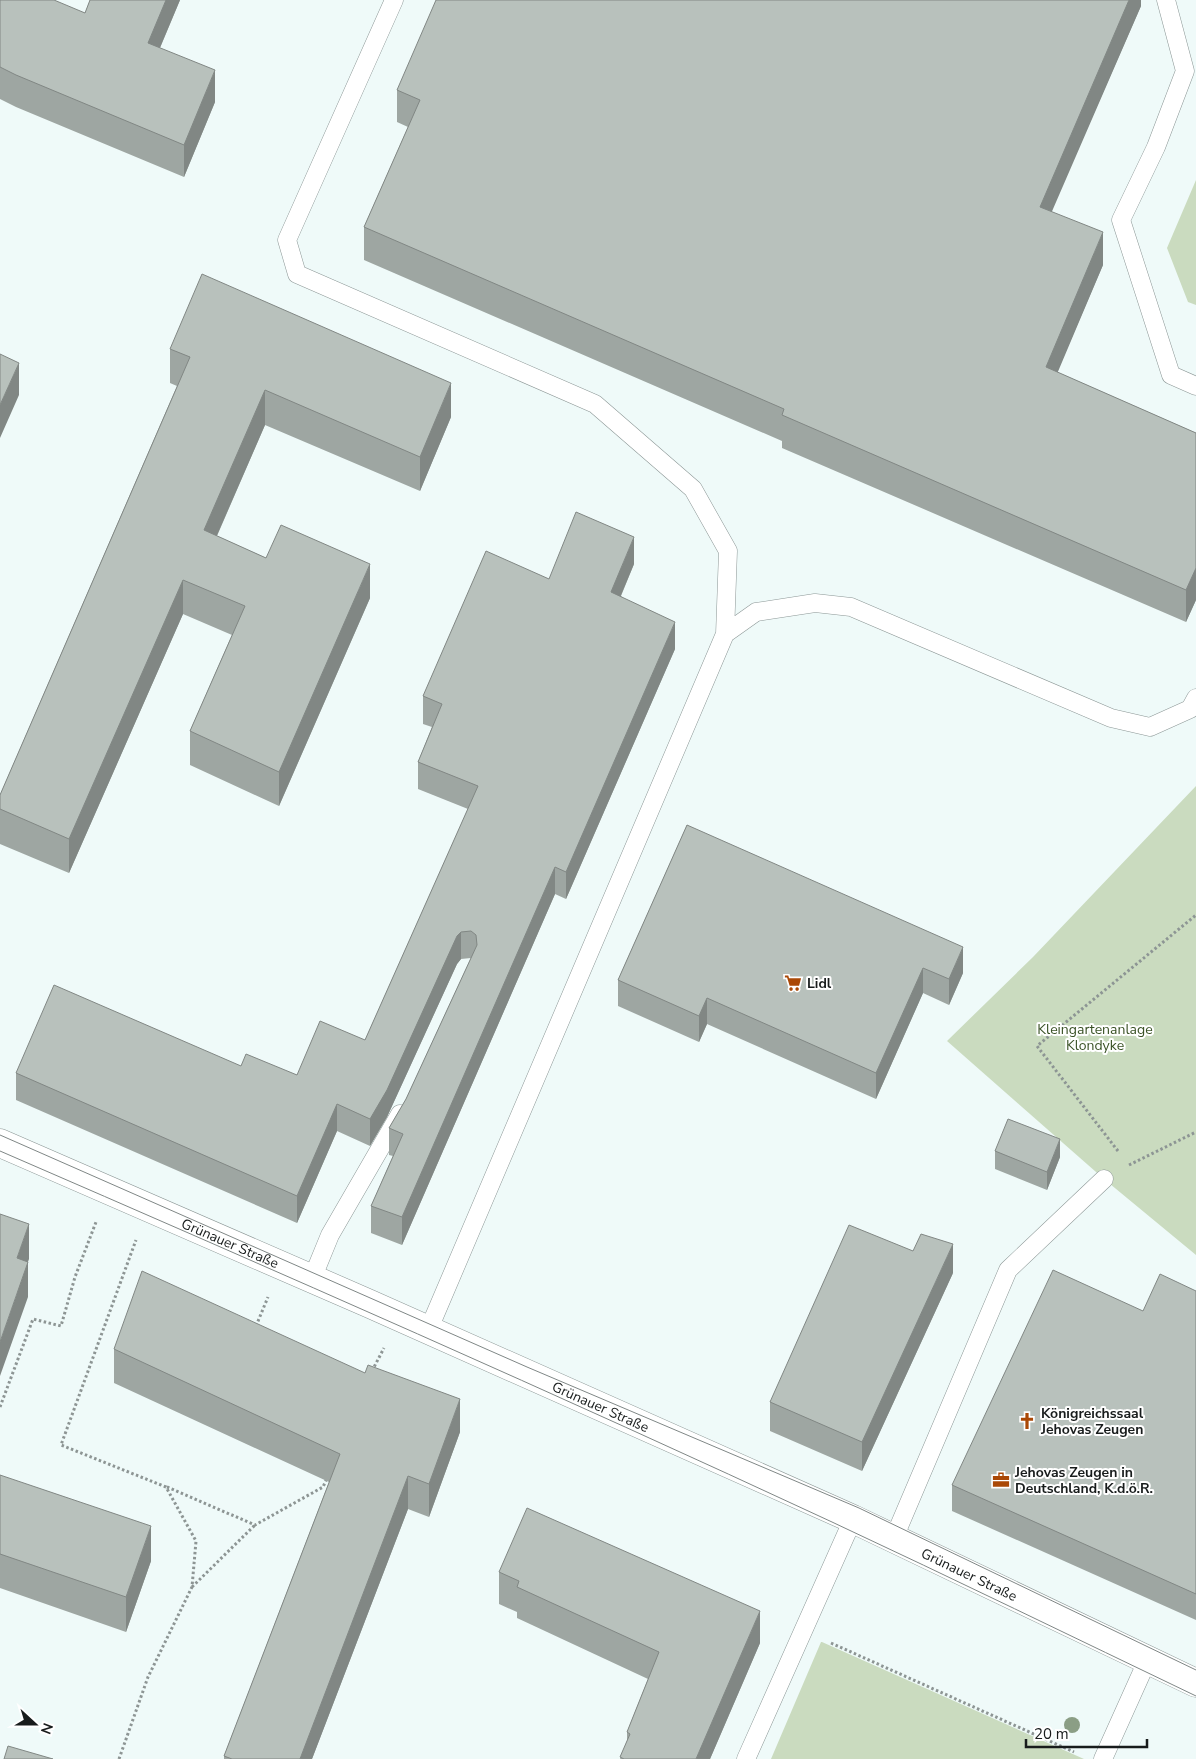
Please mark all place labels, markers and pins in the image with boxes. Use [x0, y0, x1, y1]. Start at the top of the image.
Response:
supermarket icon: Lidl [783, 973, 803, 993]
place label: Lidl [807, 974, 832, 993]
place label: Königreichssaal Jehovas Zeugen [1040, 1404, 1144, 1439]
church icon: Königreichssaal Jehovas Zeugen [1017, 1411, 1037, 1431]
place label: Jehovas Zeugen in Deutschland, K.d.ö.R. [1014, 1463, 1153, 1498]
office icon: Jehovas Zeugen in Deutschland, K.d.ö.R. [991, 1470, 1011, 1490]

